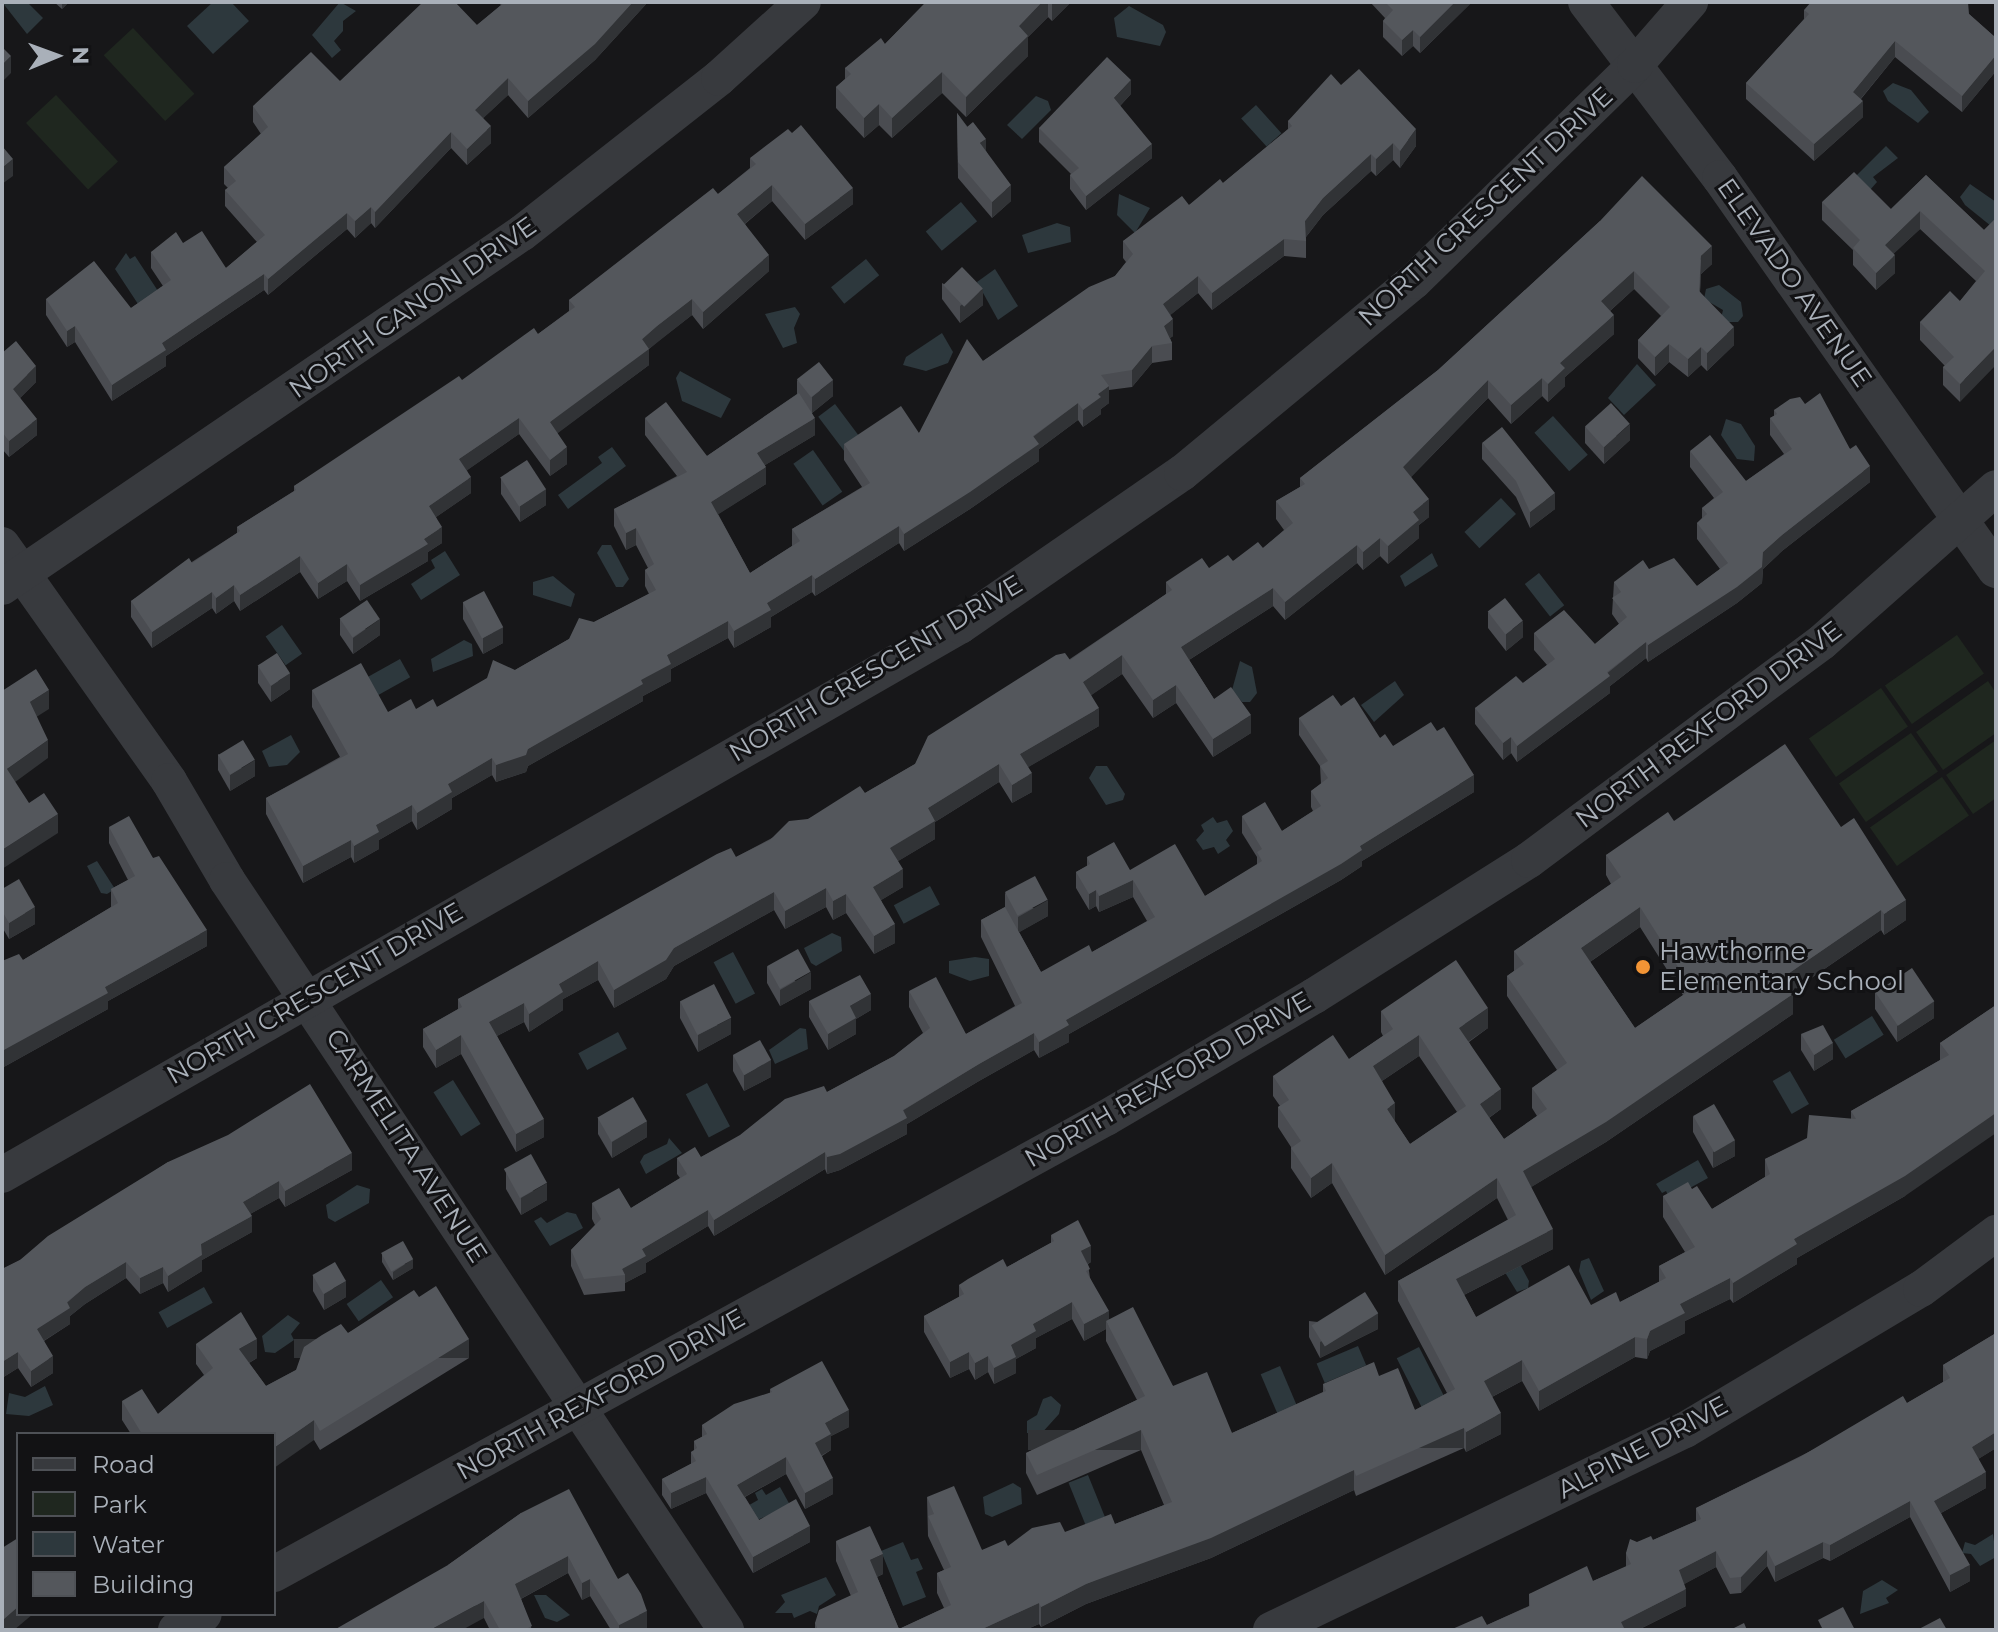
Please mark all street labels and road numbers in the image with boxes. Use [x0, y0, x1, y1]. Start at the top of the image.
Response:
street label: NORTH CRESCENT DRIVE [1352, 81, 1620, 333]
street label: ELEVADO AVENUE [1710, 173, 1878, 393]
street label: NORTH CANON DRIVE [283, 211, 543, 405]
street label: NORTH CRESCENT DRIVE [724, 569, 1028, 769]
street label: NORTH REXFORD DRIVE [1570, 615, 1848, 835]
street label: NORTH CRESCENT DRIVE [161, 896, 469, 1092]
street label: NORTH REXFORD DRIVE [1020, 985, 1316, 1175]
street label: CARMELITA AVENUE [319, 1023, 493, 1269]
street label: NORTH REXFORD DRIVE [451, 1303, 751, 1487]
street label: ALPINE DRIVE [1552, 1390, 1734, 1506]

